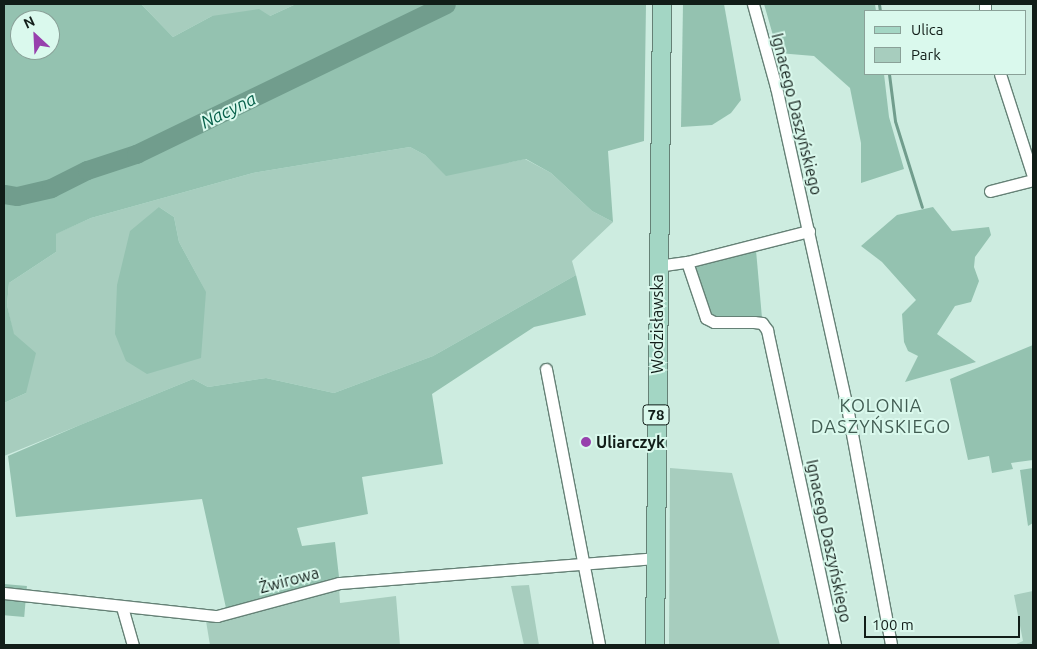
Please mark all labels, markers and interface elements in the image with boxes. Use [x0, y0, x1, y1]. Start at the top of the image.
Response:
north arrow [10, 10, 60, 60]
legend [864, 10, 1027, 75]
text: N [21, 13, 37, 32]
text: Ulica [911, 21, 943, 38]
street label: Ignacego Daszyńskiego [768, 31, 826, 197]
text: Park [911, 46, 941, 63]
water label: Nacyna [197, 87, 259, 133]
street label: Wodzisławska [647, 274, 667, 374]
district label: KOLONIA DASZYŃSKIEGO [809, 395, 953, 438]
road number: 78 [642, 402, 670, 428]
place label: Uliarczyk [596, 432, 665, 452]
marker: Uliarczyk [580, 436, 592, 448]
street label: Ignacego Daszyńskiego [802, 458, 856, 624]
street label: Żwirowa [257, 563, 321, 597]
scale bar [867, 606, 1023, 638]
text: 100 m [872, 616, 914, 633]

